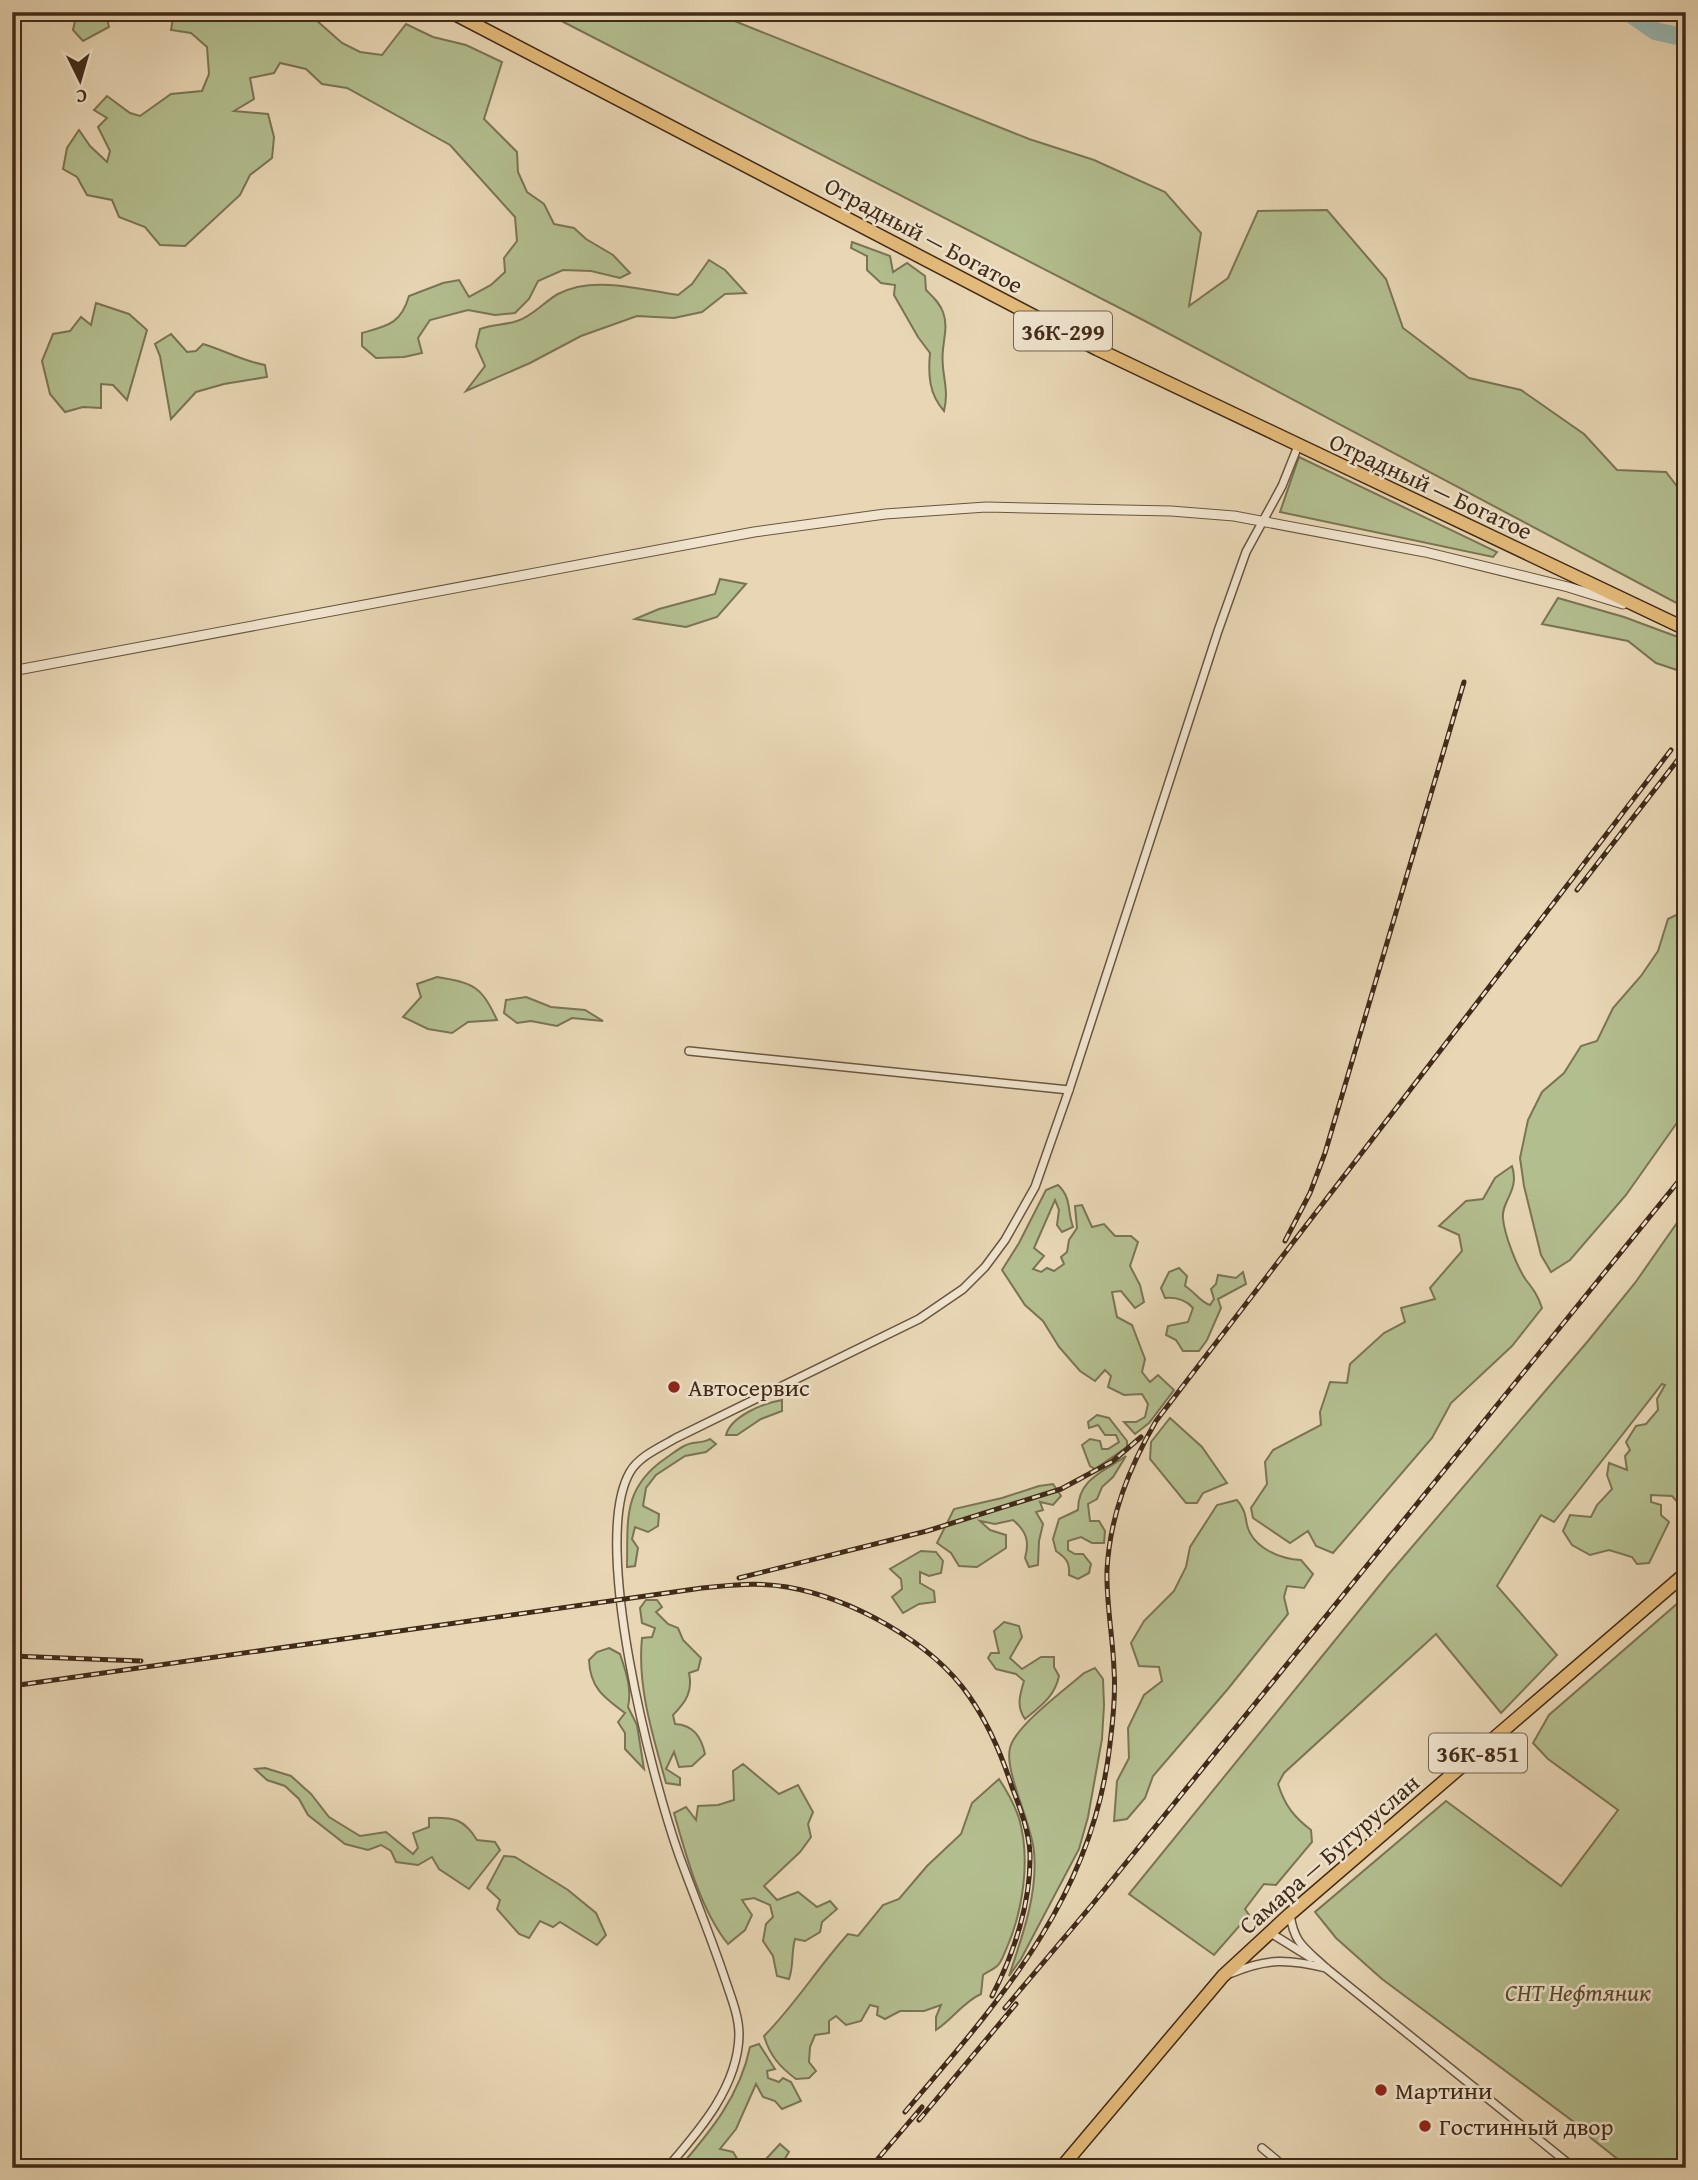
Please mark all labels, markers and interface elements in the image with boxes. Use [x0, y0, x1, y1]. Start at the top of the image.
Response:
north arrow [46, 46, 116, 116]
text: С [75, 83, 88, 111]
street label: Отрадный — Богатое [819, 168, 1029, 302]
road number: 36К-299 [1014, 312, 1112, 350]
street label: Отрадный — Богатое [1324, 424, 1538, 548]
place label: Автосервис [688, 1370, 810, 1405]
marker: Автосервис [666, 1379, 682, 1395]
road number: 36К-851 [1429, 1734, 1527, 1772]
street label: Самара — Бугуруслан [1231, 1766, 1427, 1942]
park label: СНТ Нефтяник [1505, 1975, 1651, 2010]
place label: Мартини [1395, 2073, 1492, 2108]
marker: Мартини [1373, 2082, 1389, 2098]
place label: Гостинный двор [1439, 2109, 1614, 2144]
marker: Гостинный двор [1417, 2118, 1433, 2134]

